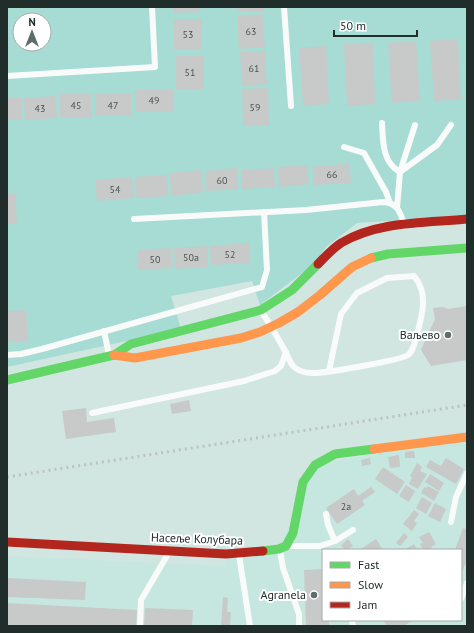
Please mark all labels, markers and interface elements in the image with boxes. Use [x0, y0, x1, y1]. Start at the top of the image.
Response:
north arrow [12, 12, 52, 52]
scale bar [334, 12, 417, 38]
text: N [28, 15, 36, 29]
text: 50 m [340, 18, 366, 33]
house number: 63 [246, 25, 256, 38]
house number: 53 [183, 28, 193, 41]
house number: 61 [249, 62, 259, 75]
house number: 51 [185, 66, 195, 79]
house number: 49 [149, 94, 159, 107]
house number: 45 [71, 99, 81, 112]
house number: 47 [108, 99, 118, 112]
house number: 59 [250, 101, 260, 114]
house number: 43 [35, 102, 45, 115]
house number: 66 [327, 168, 337, 181]
house number: 60 [217, 174, 228, 187]
house number: 54 [110, 183, 121, 196]
house number: 52 [225, 248, 235, 261]
house number: 50a [183, 251, 199, 264]
house number: 50 [150, 253, 161, 266]
place label: Ваљево [400, 327, 440, 342]
marker: Ваљево [443, 330, 453, 340]
house number: 2a [341, 500, 351, 513]
street label: Насеље Колубара [151, 529, 243, 548]
legend [322, 549, 462, 621]
text: Fast [358, 557, 379, 572]
text: Slow [358, 577, 383, 592]
place label: Agranela [261, 587, 306, 602]
marker: Agranela [309, 590, 319, 600]
text: Jam [357, 597, 377, 612]

